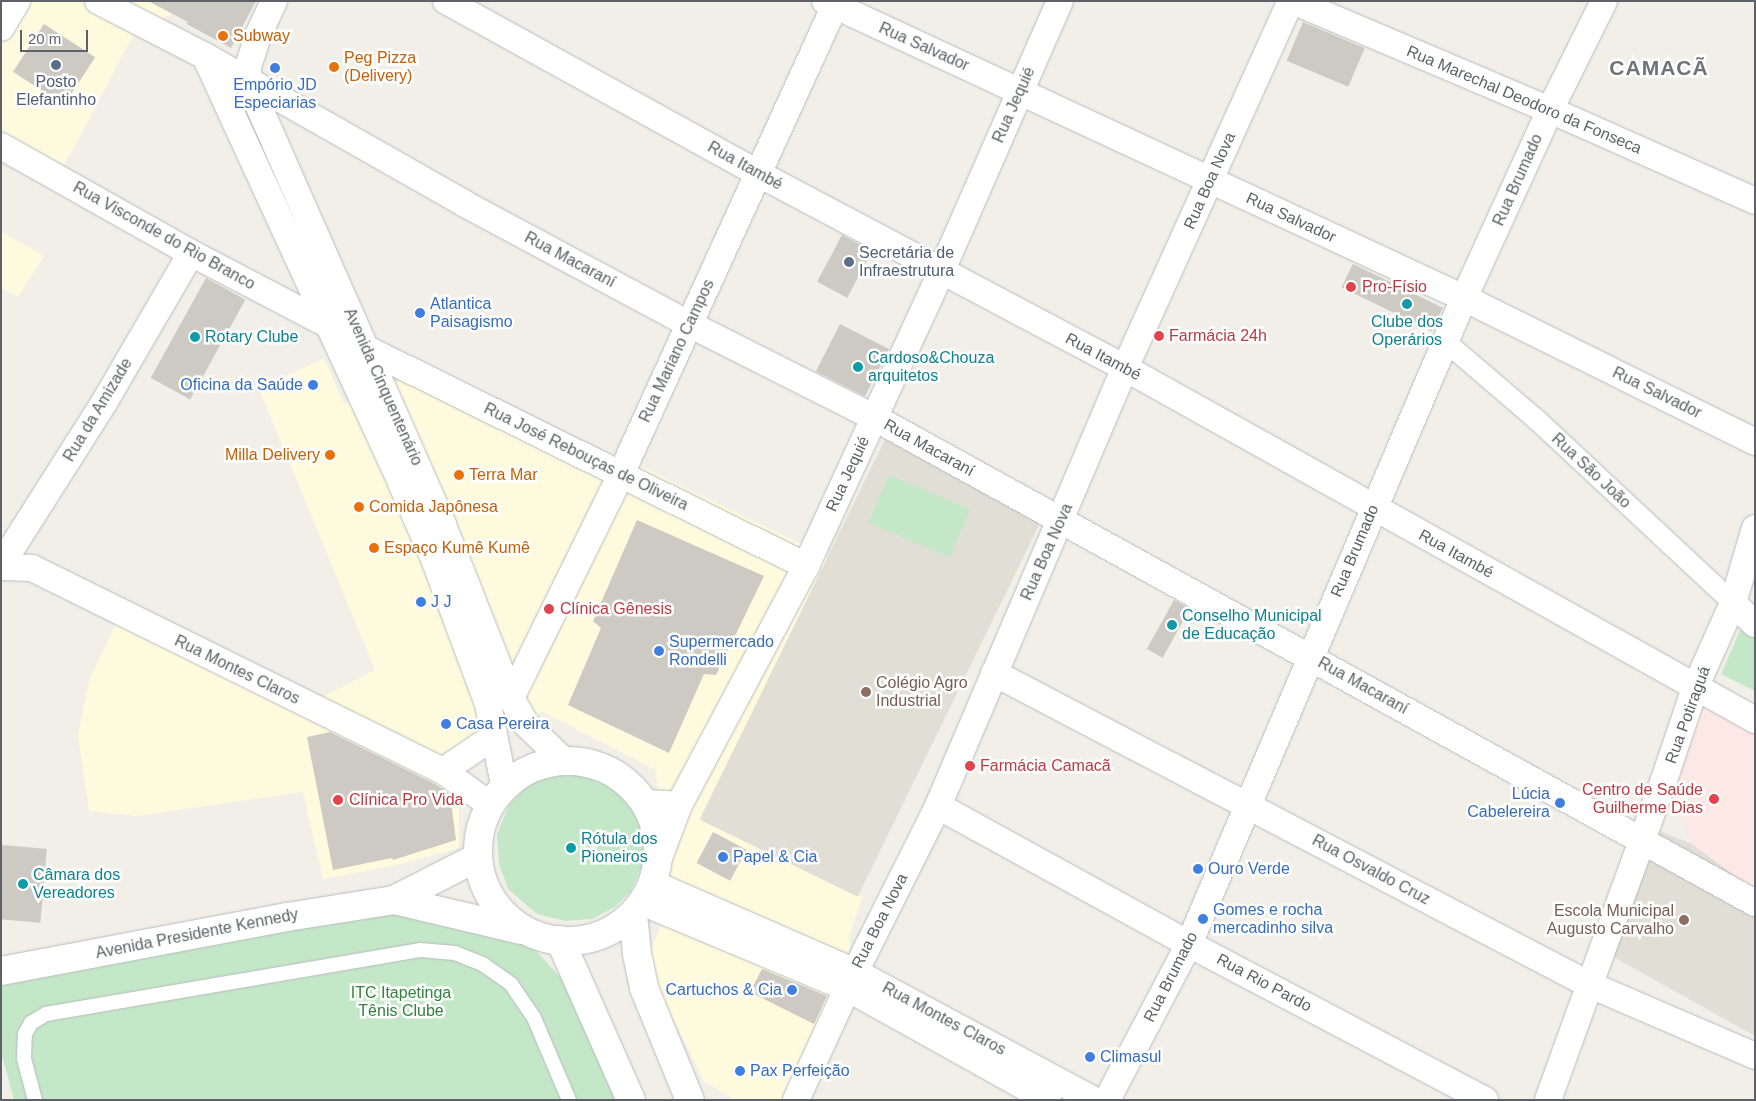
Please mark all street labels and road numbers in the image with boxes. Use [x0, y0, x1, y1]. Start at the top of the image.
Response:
street label: Rua Salvador [876, 19, 972, 75]
street label: Rua Marechal Deodoro da Fonseca [1404, 42, 1644, 158]
street label: Rua Jequié [989, 64, 1039, 146]
street label: Rua Boa Nova [1180, 130, 1240, 232]
street label: Rua Brumado [1489, 131, 1547, 229]
street label: Rua Itambé [704, 138, 786, 194]
street label: Rua Visconde do Rio Branco [70, 178, 258, 294]
street label: Rua Salvador [1243, 189, 1339, 247]
street label: Rua Macaraní [521, 228, 619, 292]
street label: Rua Mariano Campos [635, 276, 719, 426]
street label: Avenida Cinquentenário [340, 305, 426, 469]
street label: Rua Itambé [1062, 329, 1144, 385]
street label: Rua da Amizade [59, 354, 137, 466]
street label: Rua Salvador [1609, 363, 1705, 423]
street label: Rua José Rebouças de Oliveira [481, 399, 691, 515]
street label: Rua Macaraní [880, 415, 978, 481]
street label: Rua São João [1547, 429, 1635, 513]
street label: Rua Jequié [822, 433, 874, 515]
street label: Rua Boa Nova [1017, 501, 1077, 603]
street label: Rua Brumado [1327, 502, 1383, 600]
street label: Rua Itambé [1415, 526, 1497, 582]
street label: Rua Montes Claros [171, 631, 303, 709]
street label: Rua Macaraní [1314, 653, 1412, 719]
street label: Rua Potiraguá [1661, 664, 1715, 766]
street label: Rua Osvaldo Cruz [1309, 831, 1433, 909]
street label: Rua Boa Nova [848, 870, 912, 972]
street label: Avenida Presidente Kennedy [94, 905, 300, 963]
street label: Rua Brumado [1140, 929, 1202, 1025]
street label: Rua Rio Pardo [1213, 950, 1315, 1016]
street label: Rua Montes Claros [879, 978, 1009, 1060]

